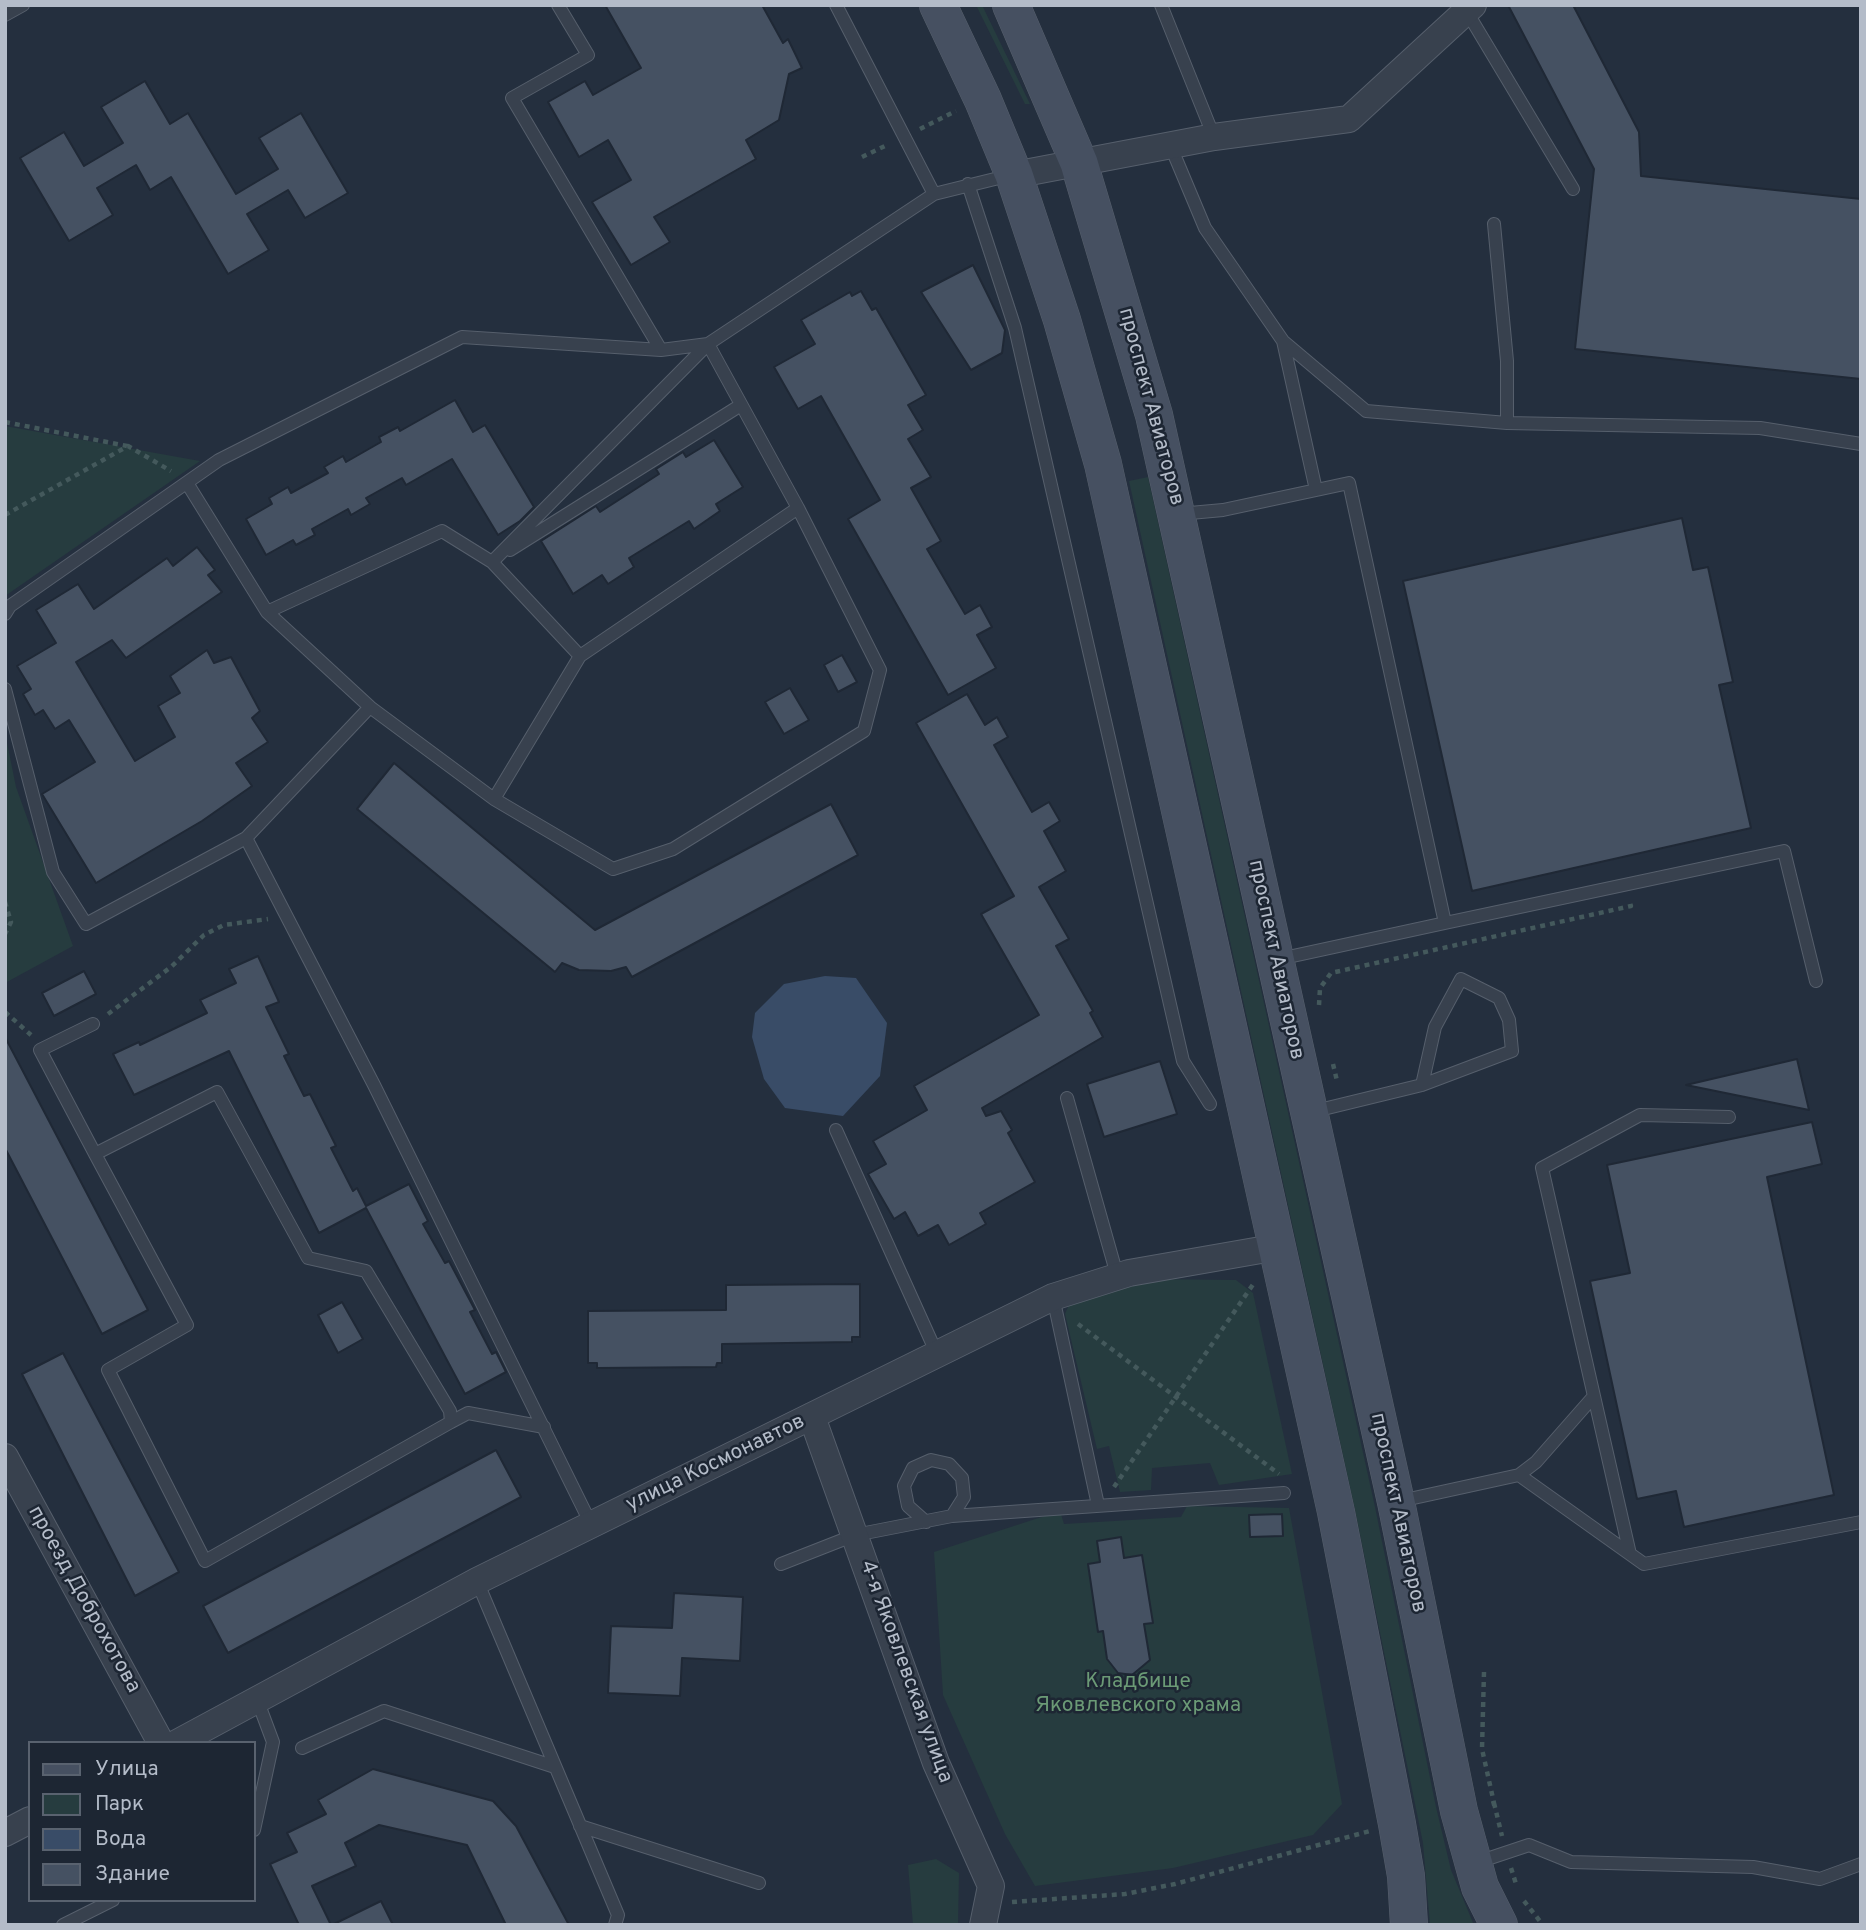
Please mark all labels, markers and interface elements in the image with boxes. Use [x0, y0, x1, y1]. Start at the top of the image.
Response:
street label: проспект Авиаторов [1111, 305, 1189, 509]
street label: проспект Авиаторов [1242, 858, 1308, 1062]
street label: улица Космонавтов [622, 1410, 810, 1518]
street label: проспект Авиаторов [1364, 1411, 1430, 1615]
street label: проезд Доброхотова [21, 1502, 145, 1698]
street label: 4-я Яковлевская улица [853, 1557, 957, 1787]
park label: Кладбище Яковлевского храма [1035, 1670, 1241, 1720]
legend [28, 1741, 256, 1902]
text: Улица [95, 1756, 159, 1783]
text: Парк [95, 1791, 144, 1818]
text: Вода [95, 1826, 146, 1853]
text: Здание [95, 1861, 170, 1888]

